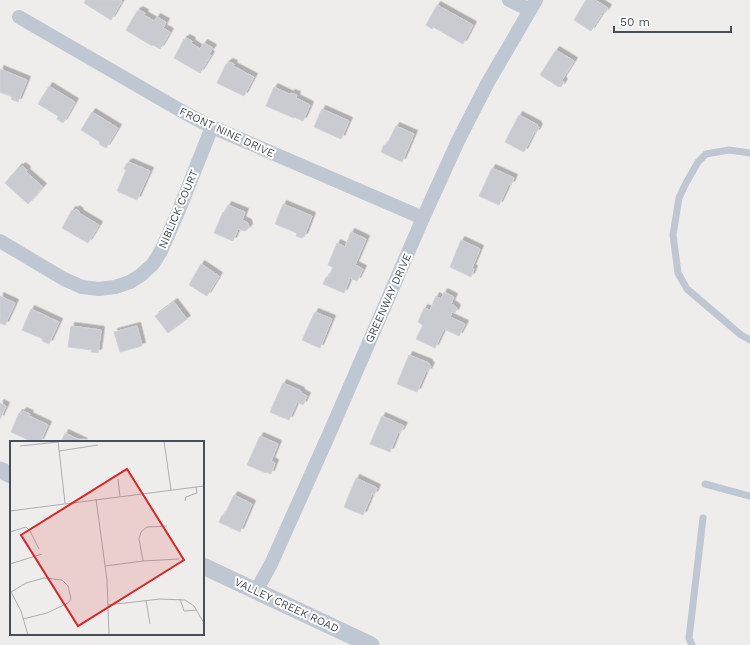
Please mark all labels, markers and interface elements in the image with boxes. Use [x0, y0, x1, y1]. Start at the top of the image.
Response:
scale bar [614, 8, 731, 34]
text: 50 m [620, 15, 650, 29]
street label: FRONT NINE DRIVE [177, 105, 276, 160]
street label: NIBLICK COURT [156, 168, 201, 250]
street label: GREENWAY DRIVE [363, 252, 414, 345]
inset map [10, 441, 204, 635]
street label: VALLEY CREEK ROAD [233, 576, 341, 635]

